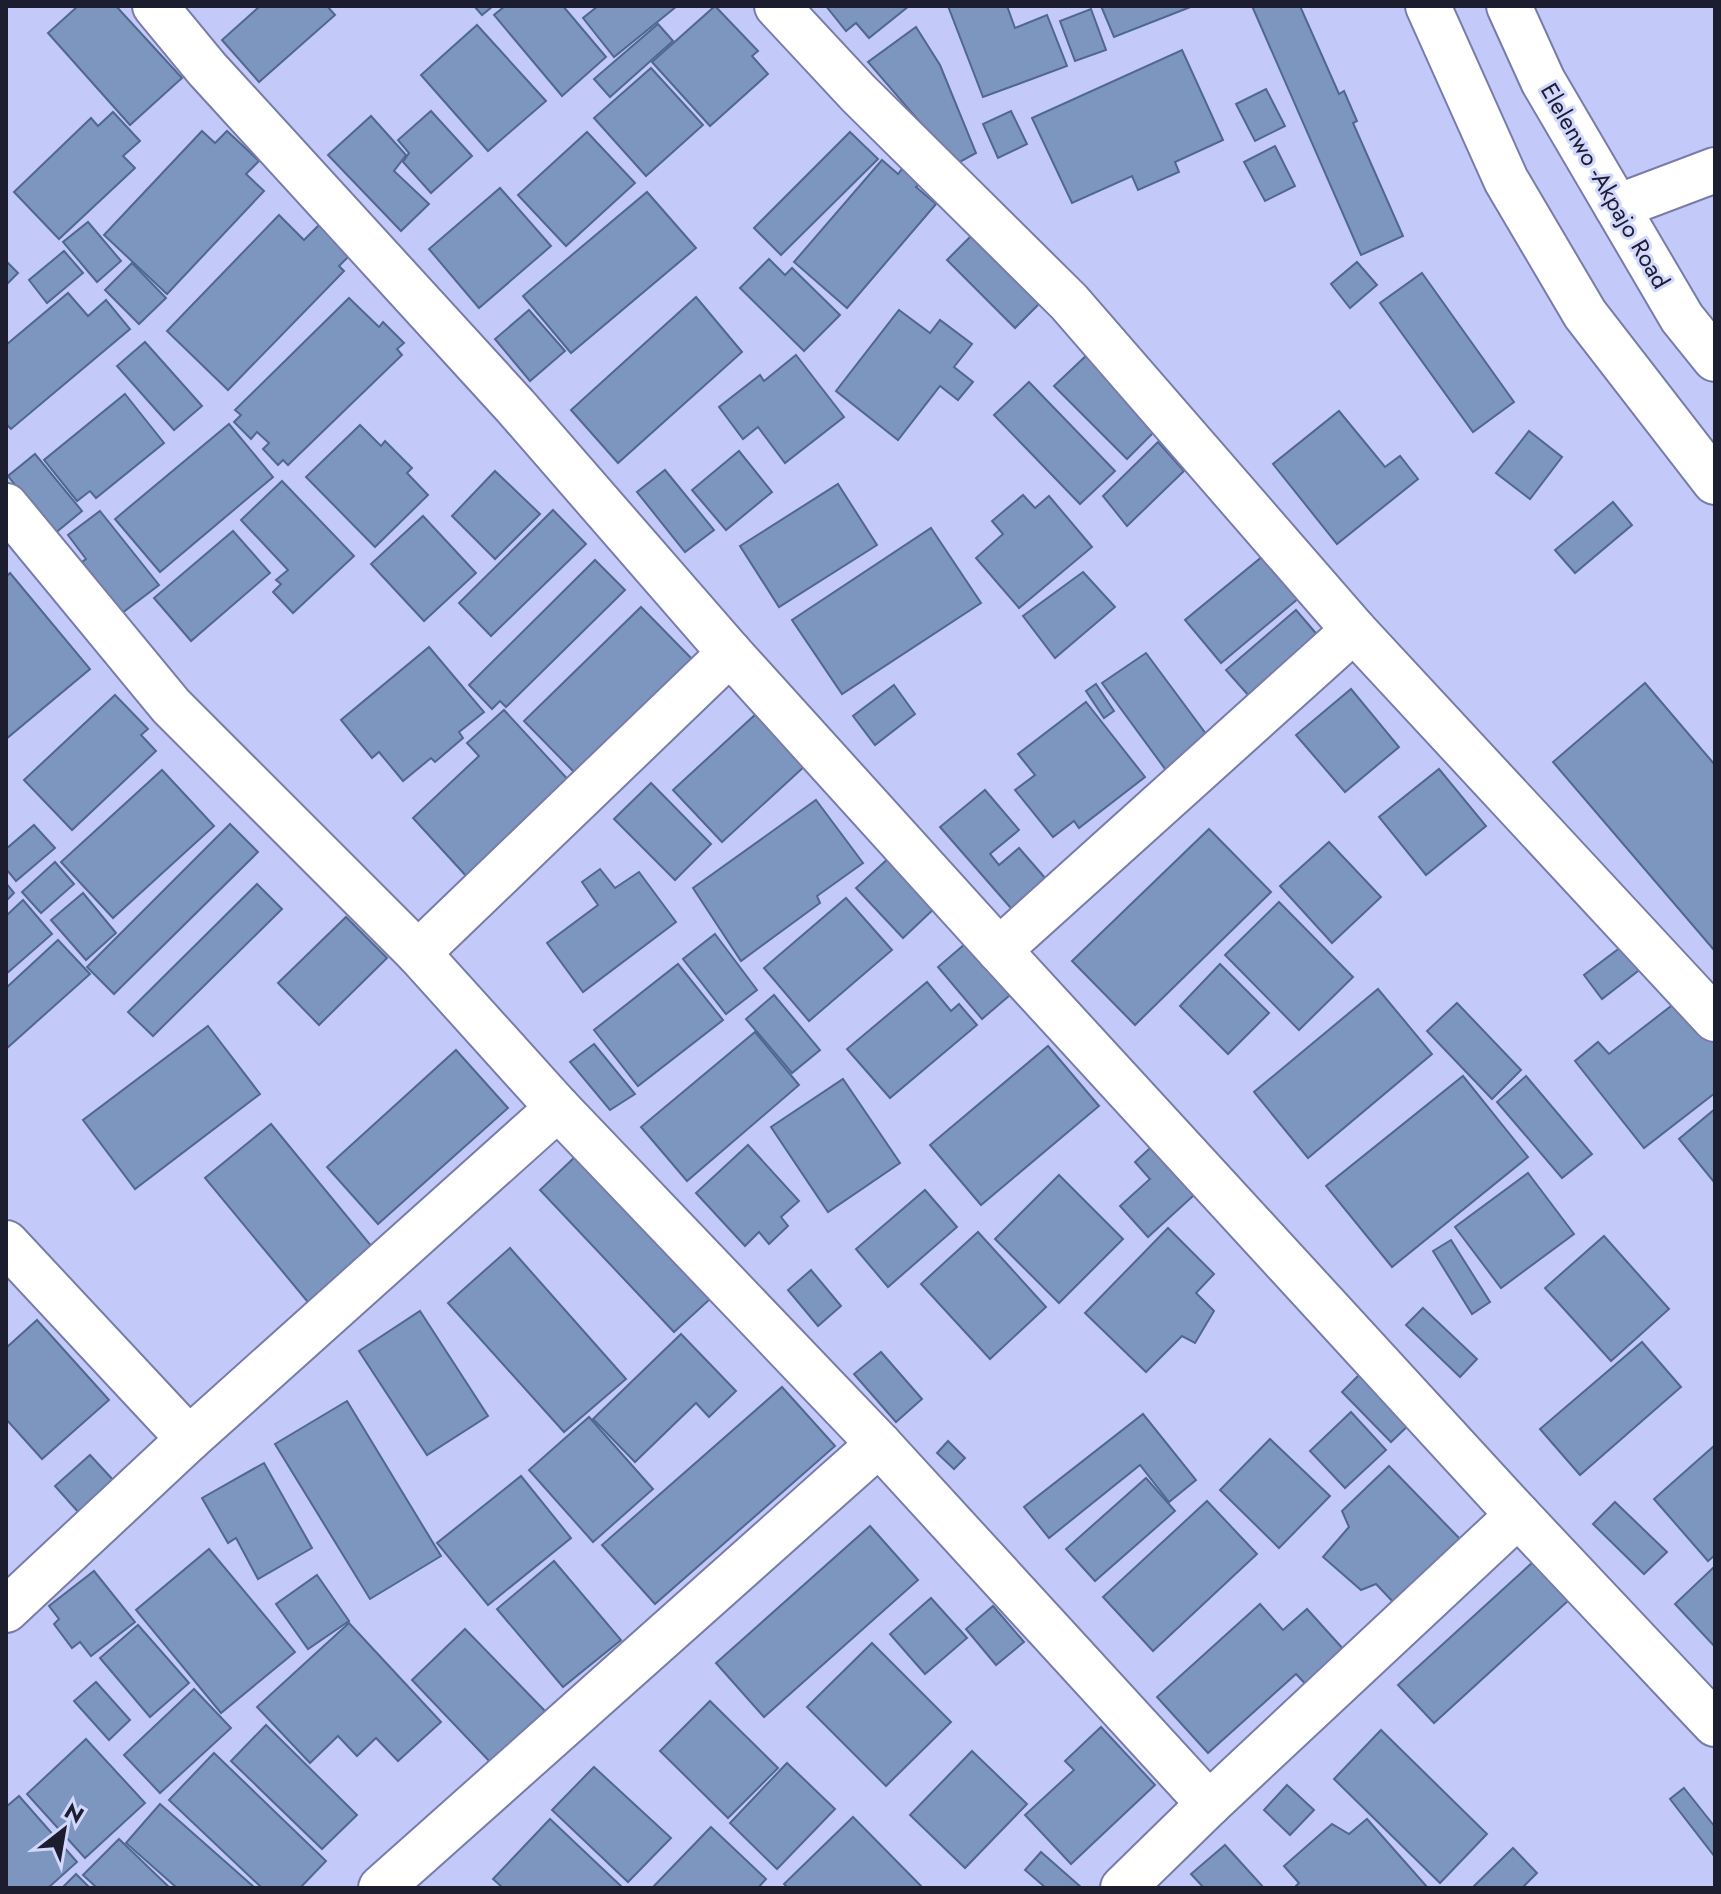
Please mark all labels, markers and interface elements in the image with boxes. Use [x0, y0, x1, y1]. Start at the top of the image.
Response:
street label: Elelenwo -Akpajo Road [1532, 76, 1679, 295]
north arrow [24, 1790, 104, 1870]
text: N [59, 1795, 90, 1831]

